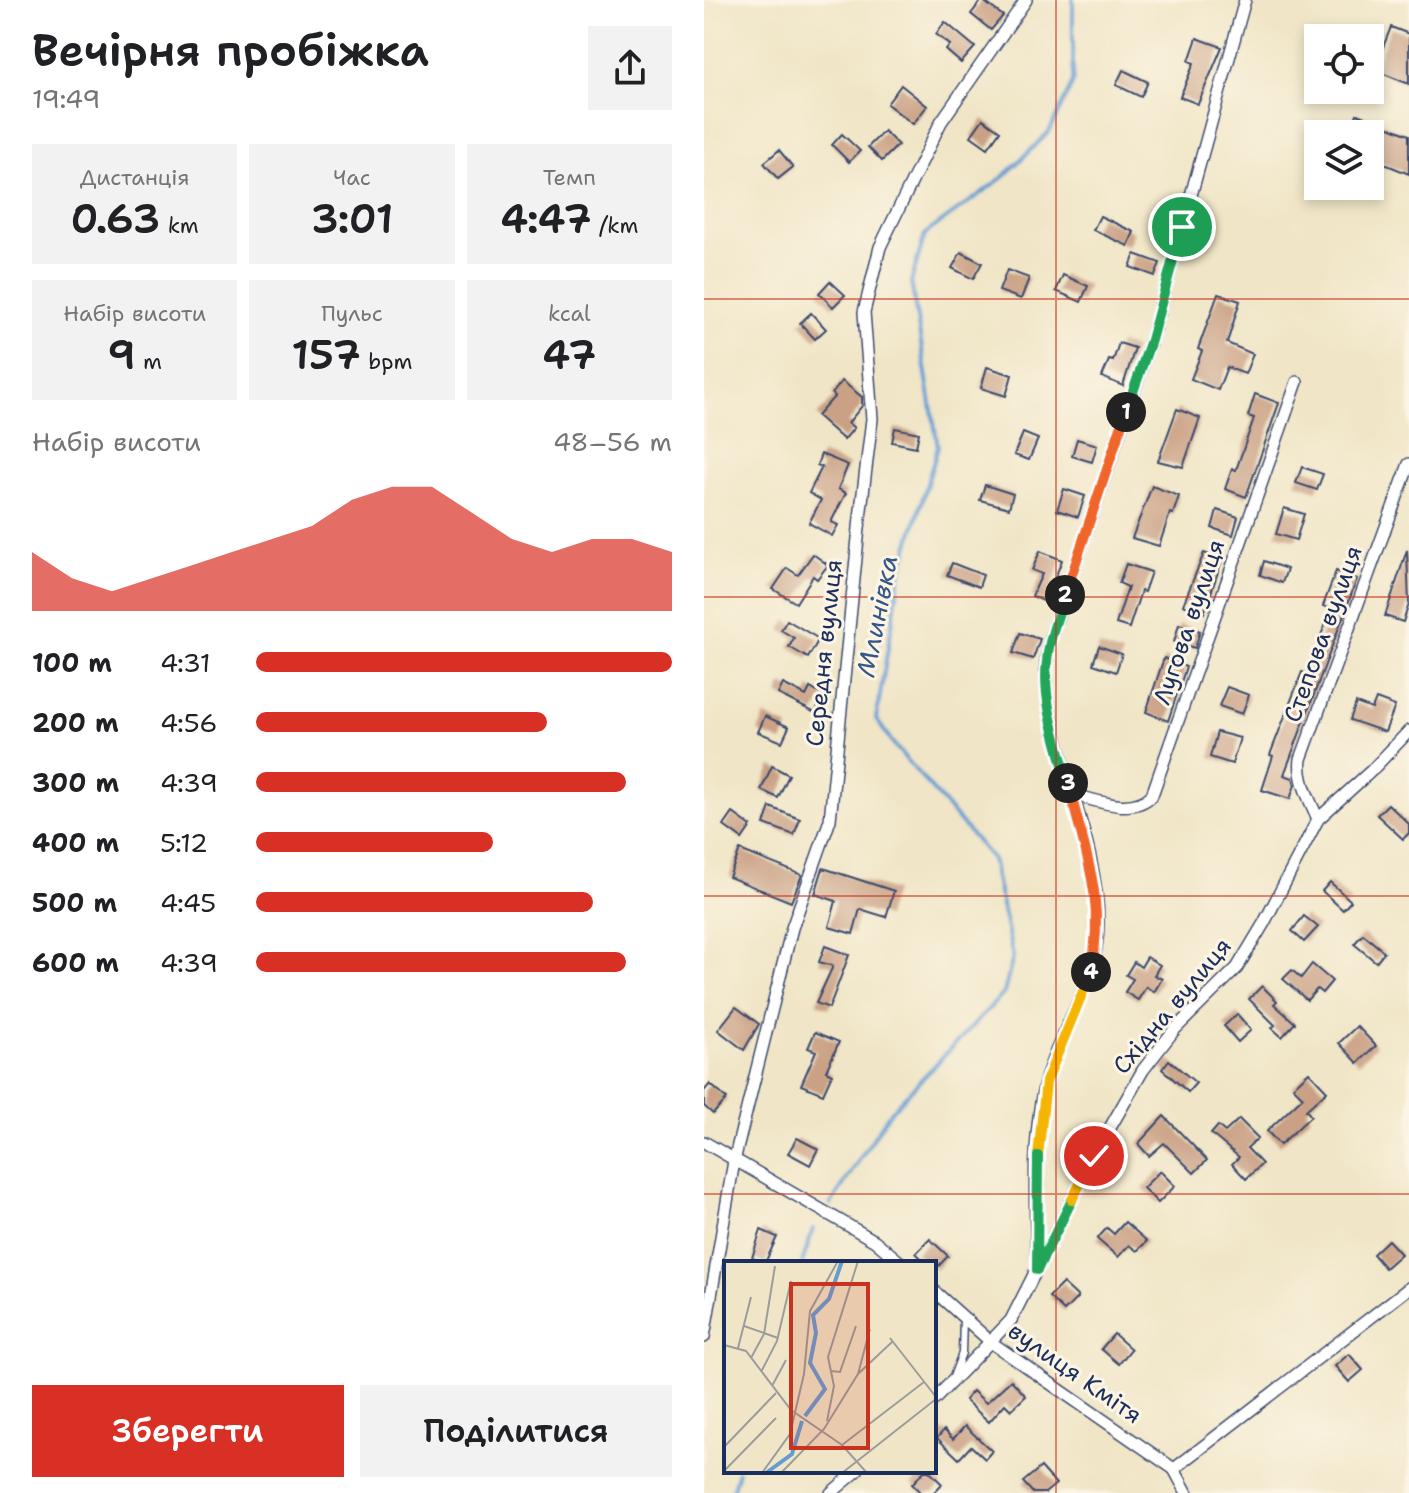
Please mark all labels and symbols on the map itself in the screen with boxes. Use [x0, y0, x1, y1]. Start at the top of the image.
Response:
pin [1148, 193, 1216, 261]
pin: 1 [1106, 392, 1146, 432]
street label: Лугова вулиця [1146, 535, 1232, 709]
street label: Степова вулиця [1276, 541, 1370, 727]
water label: Млинівка [848, 552, 905, 680]
street label: Середня вулиця [798, 558, 850, 748]
pin: 2 [1045, 575, 1085, 615]
pin: 3 [1048, 763, 1088, 803]
street label: Східна вулиця [1105, 931, 1239, 1081]
pin: 4 [1071, 952, 1111, 992]
pin [1060, 1122, 1128, 1190]
inset map [724, 1261, 936, 1473]
street label: вулиця Кмітя [1002, 1315, 1148, 1431]

